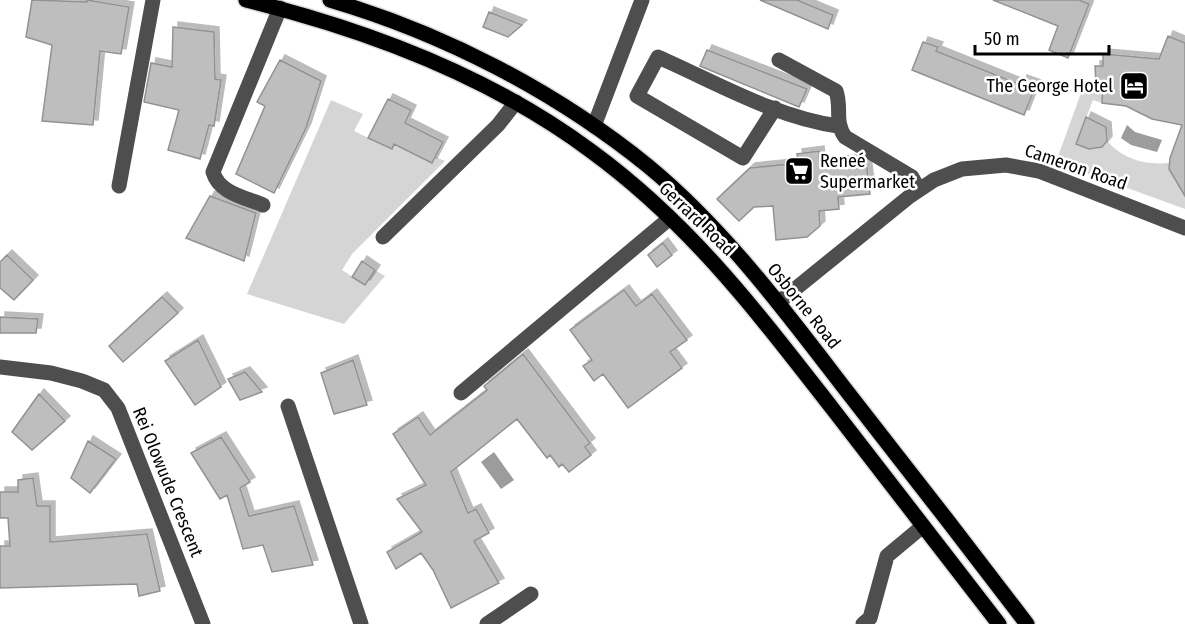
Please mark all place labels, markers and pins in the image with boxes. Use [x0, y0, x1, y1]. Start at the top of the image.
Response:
hotel icon: The George Hotel [1118, 70, 1150, 102]
place label: The George Hotel [986, 75, 1113, 97]
place label: Reneé Supermarket [820, 150, 915, 193]
supermarket icon: Reneé Supermarket [783, 155, 815, 187]

